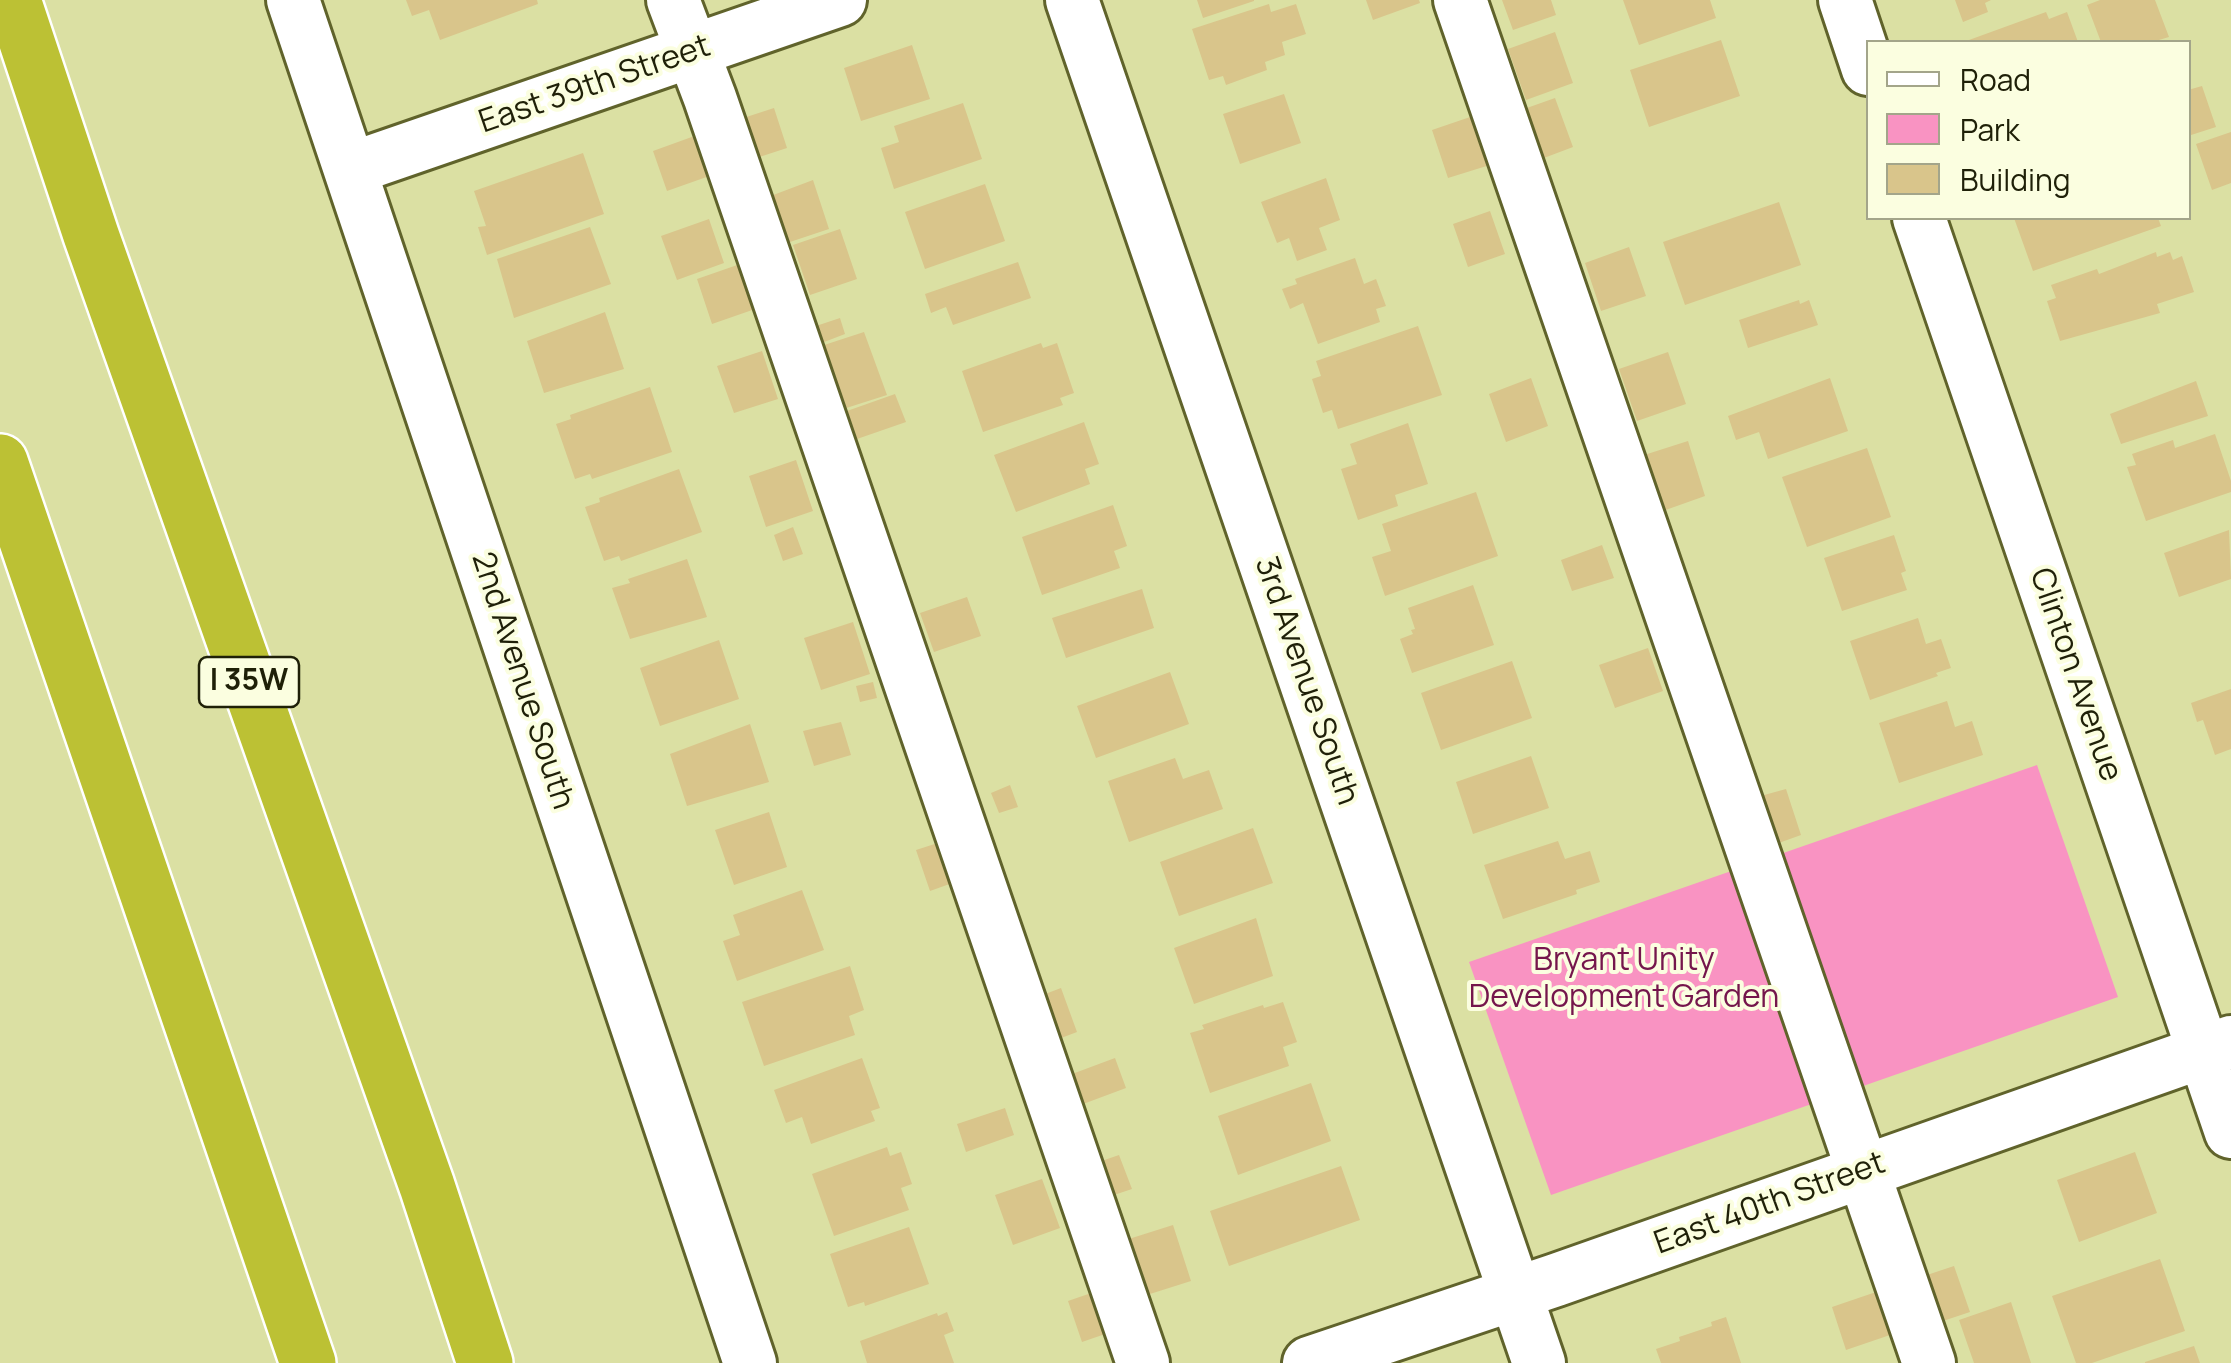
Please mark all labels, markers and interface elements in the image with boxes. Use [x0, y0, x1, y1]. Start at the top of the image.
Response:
street label: East 39th Street [474, 27, 716, 143]
legend [1866, 40, 2191, 220]
text: Road [1960, 59, 2031, 100]
text: Park [1960, 109, 2020, 150]
text: Building [1960, 159, 2071, 200]
street label: 2nd Avenue South [462, 548, 582, 814]
street label: 3rd Avenue South [1246, 552, 1366, 810]
street label: Clinton Avenue [2021, 563, 2129, 787]
road number: I 35W [199, 657, 299, 707]
park label: Bryant Unity Development Garden [1469, 942, 1779, 1017]
street label: East 40th Street [1649, 1144, 1891, 1264]

